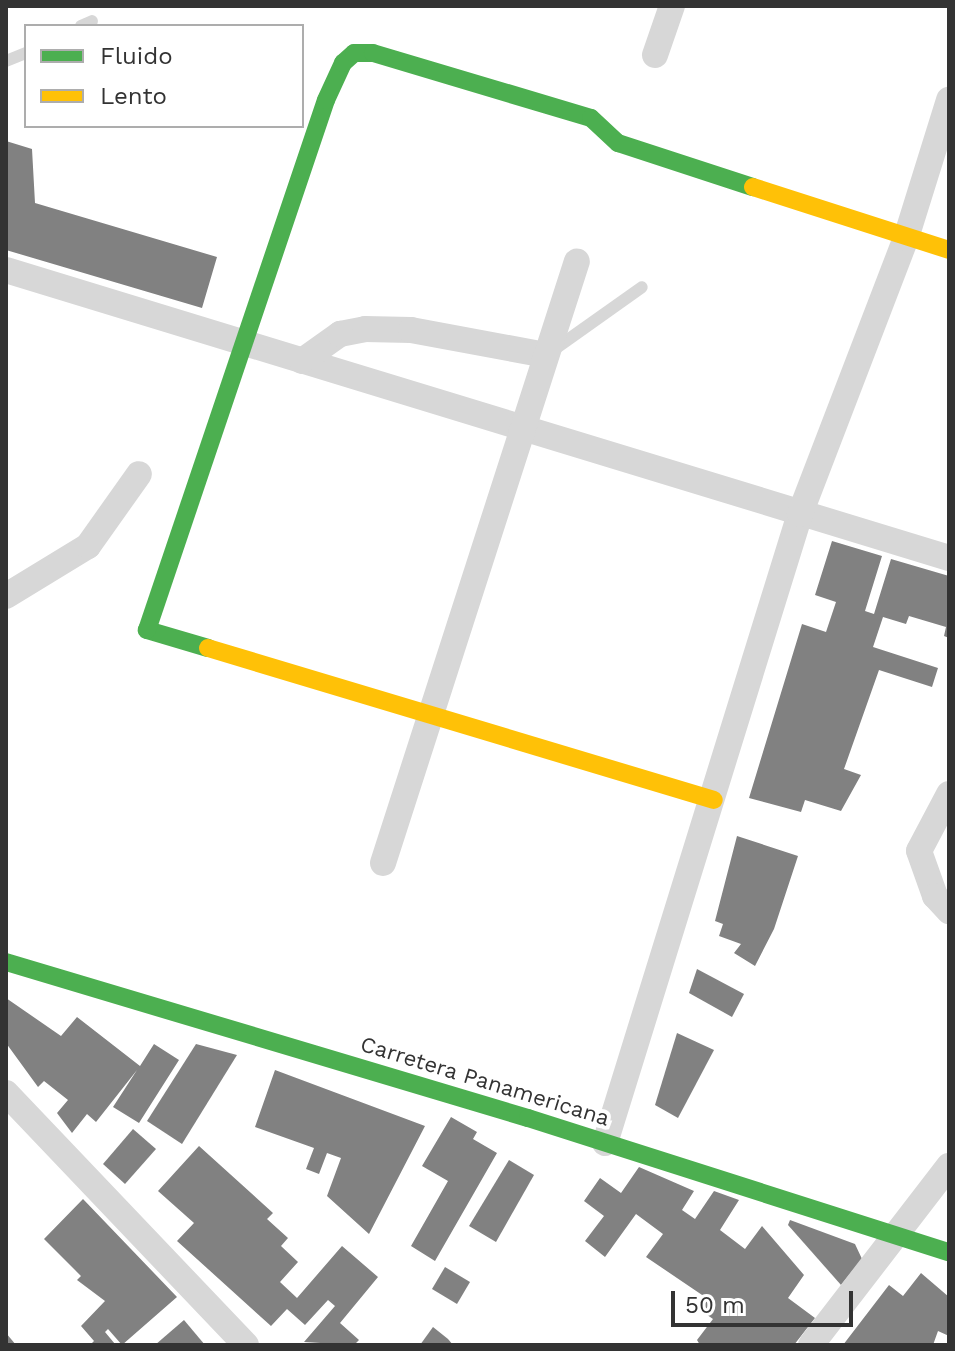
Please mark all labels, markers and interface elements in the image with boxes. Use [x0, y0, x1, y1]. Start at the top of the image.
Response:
legend [24, 24, 304, 128]
text: Fluido [100, 42, 173, 70]
text: Lento [100, 82, 167, 110]
street label: Carretera Panamericana [357, 1030, 613, 1132]
scale bar [675, 1275, 857, 1325]
text: 50 m [685, 1291, 745, 1319]

